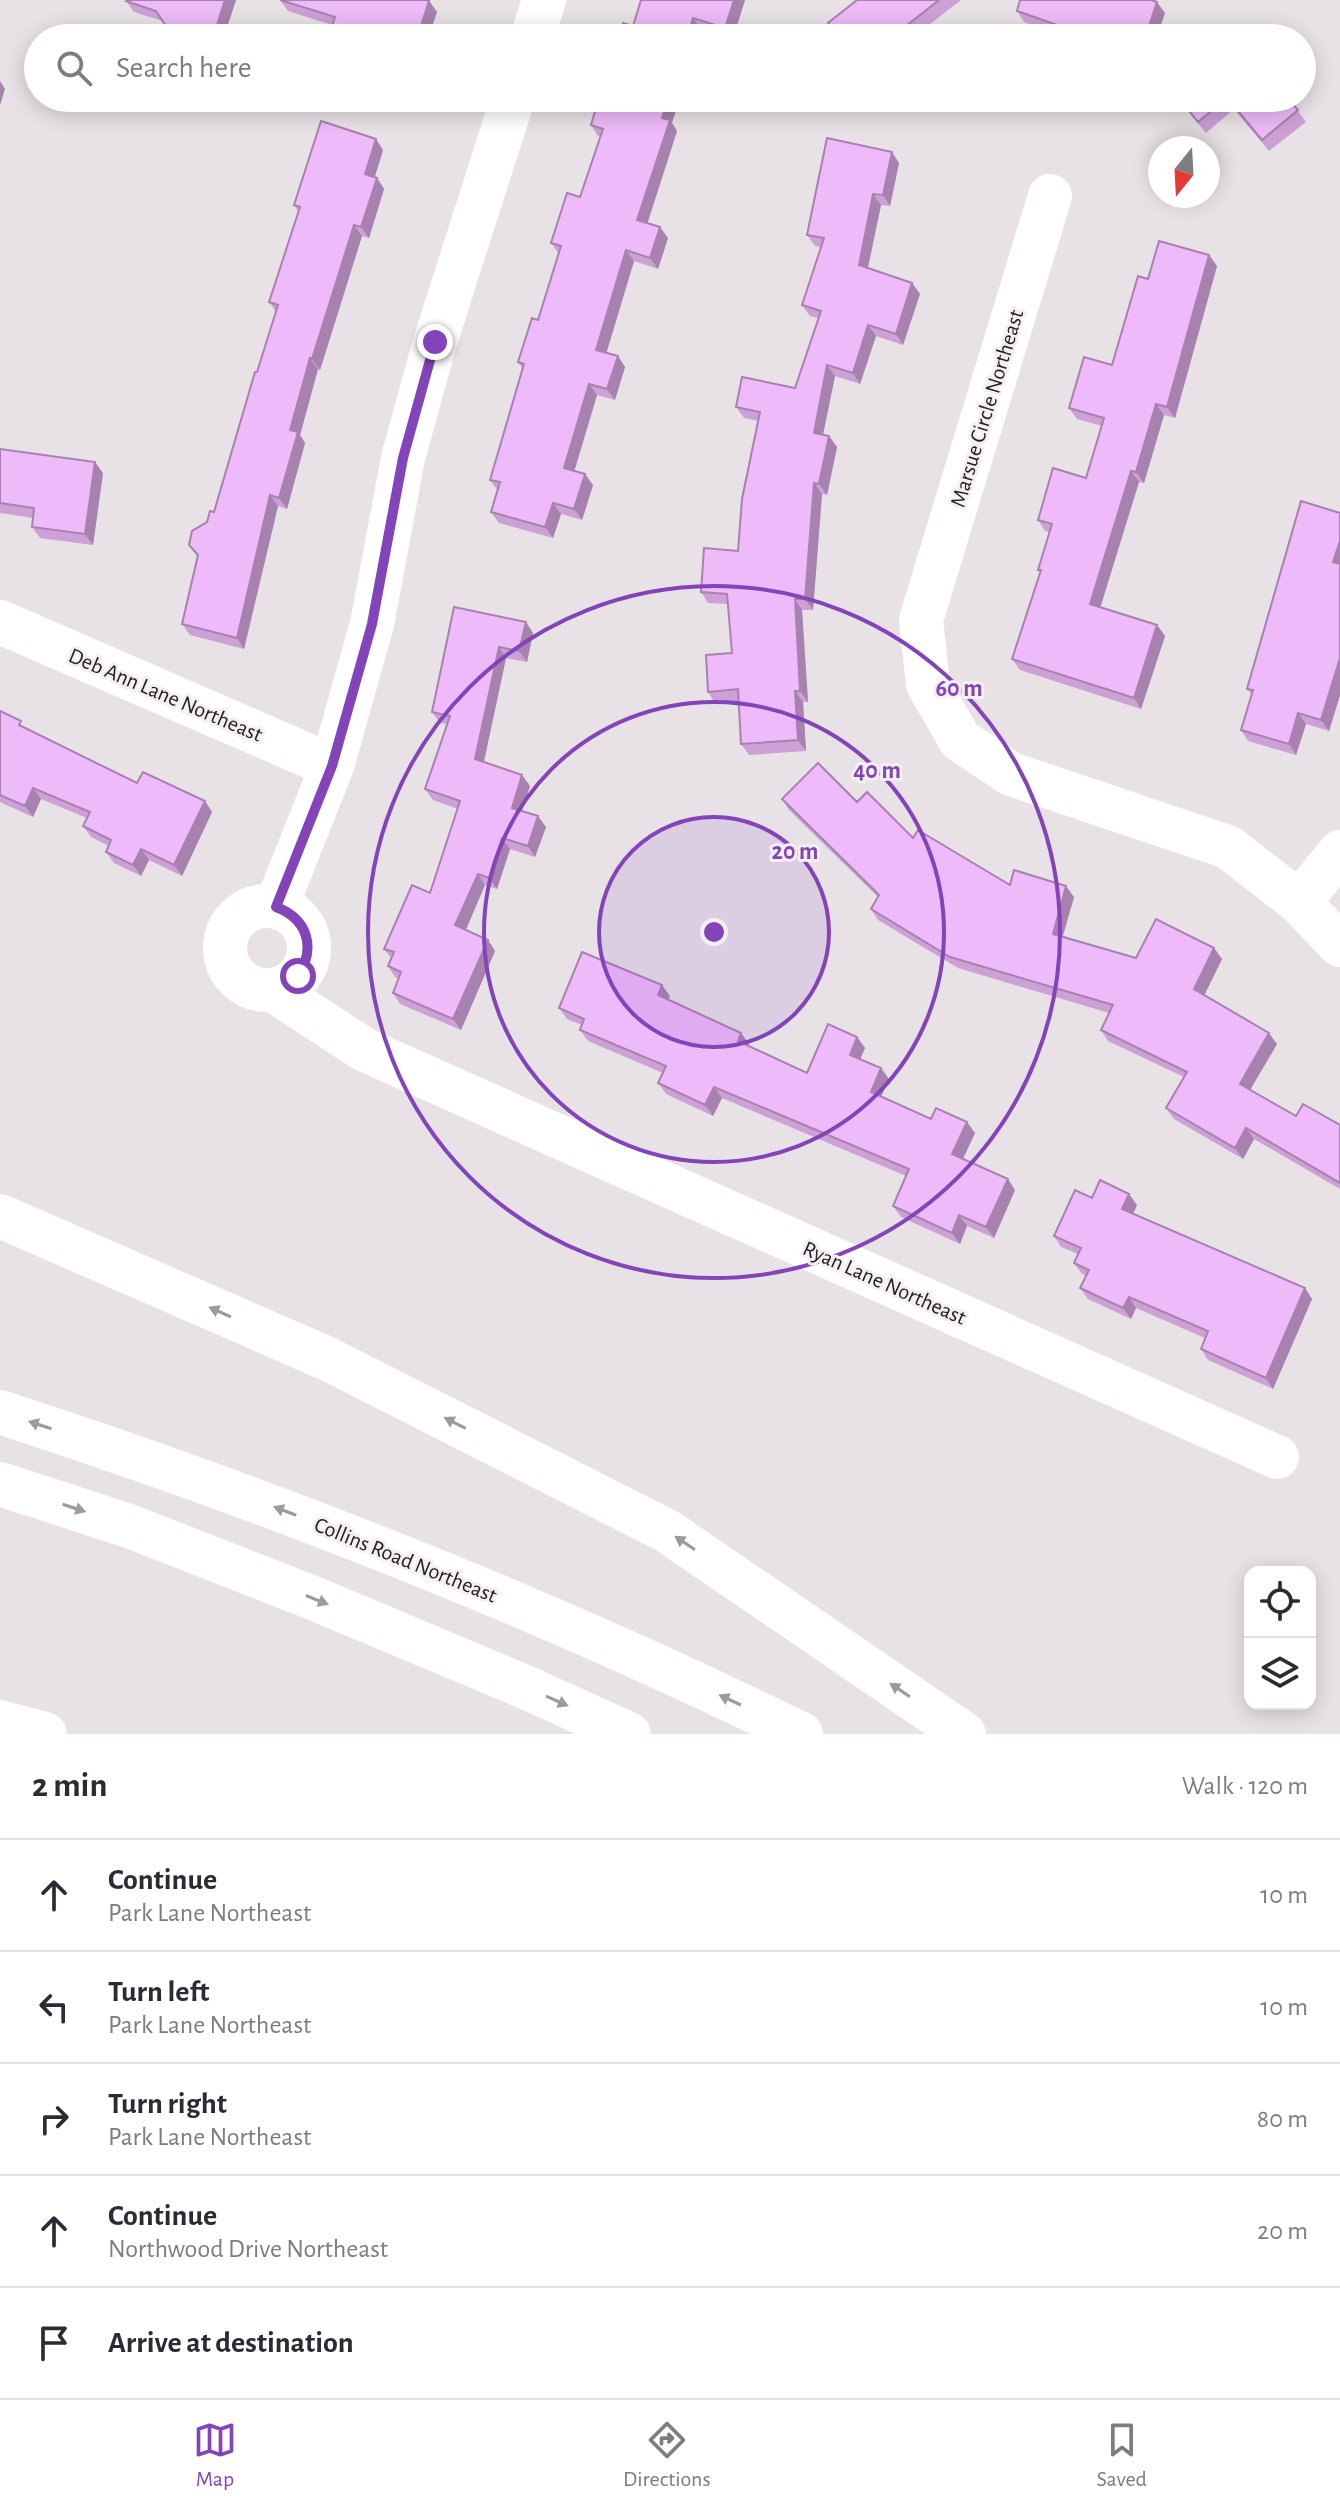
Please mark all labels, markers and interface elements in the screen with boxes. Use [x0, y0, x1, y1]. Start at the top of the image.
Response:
search box [24, 24, 1316, 112]
icon: search [52, 46, 96, 90]
text: Search here [116, 53, 252, 83]
north arrow [1148, 136, 1220, 208]
street label: Marsue Circle Northeast [946, 307, 1027, 510]
route end [417, 324, 453, 360]
street label: Deb Ann Lane Northeast [65, 644, 266, 746]
text: 60 m [935, 677, 983, 701]
text: 40 m [853, 759, 901, 783]
text: 20 m [772, 840, 818, 864]
centre of rings [700, 918, 728, 946]
route start [280, 958, 316, 994]
street label: Ryan Lane Northeast [800, 1237, 970, 1329]
one-way arrow [208, 1305, 232, 1318]
one-way arrow [443, 1417, 466, 1430]
one-way arrow [28, 1418, 52, 1431]
one-way arrow [62, 1503, 86, 1515]
one-way arrow [273, 1505, 297, 1517]
street label: Collins Road Northeast [311, 1513, 500, 1607]
one-way arrow [675, 1536, 696, 1551]
map controls [1244, 1566, 1316, 1710]
button: locate [1244, 1566, 1316, 1638]
one-way arrow [305, 1594, 329, 1607]
button: layers [1244, 1638, 1316, 1710]
one-way arrow [890, 1683, 911, 1698]
one-way arrow [719, 1694, 742, 1707]
one-way arrow [545, 1695, 569, 1708]
text: 2 min [32, 1769, 107, 1803]
text: Walk · 120 m [1182, 1773, 1308, 1799]
text: Continue [108, 1865, 217, 1895]
icon: ahead [32, 1873, 76, 1917]
text: 10 m [1260, 1882, 1308, 1908]
text: Park Lane Northeast [108, 1900, 311, 1926]
text: Turn left [108, 1977, 209, 2007]
icon: left [32, 1985, 76, 2029]
text: 10 m [1260, 1994, 1308, 2020]
text: Park Lane Northeast [108, 2012, 311, 2038]
text: Turn right [108, 2089, 227, 2119]
icon: right [32, 2097, 76, 2141]
text: 80 m [1257, 2106, 1308, 2132]
text: Park Lane Northeast [108, 2124, 311, 2150]
text: Continue [108, 2201, 217, 2231]
icon: ahead [32, 2209, 76, 2253]
text: 20 m [1257, 2218, 1308, 2244]
text: Northwood Drive Northeast [108, 2236, 388, 2262]
icon: arrive [32, 2321, 76, 2365]
text: Arrive at destination [108, 2328, 354, 2358]
tab: Map [193, 2418, 237, 2492]
tab: Directions [623, 2418, 711, 2492]
tab: Saved [1097, 2418, 1147, 2492]

